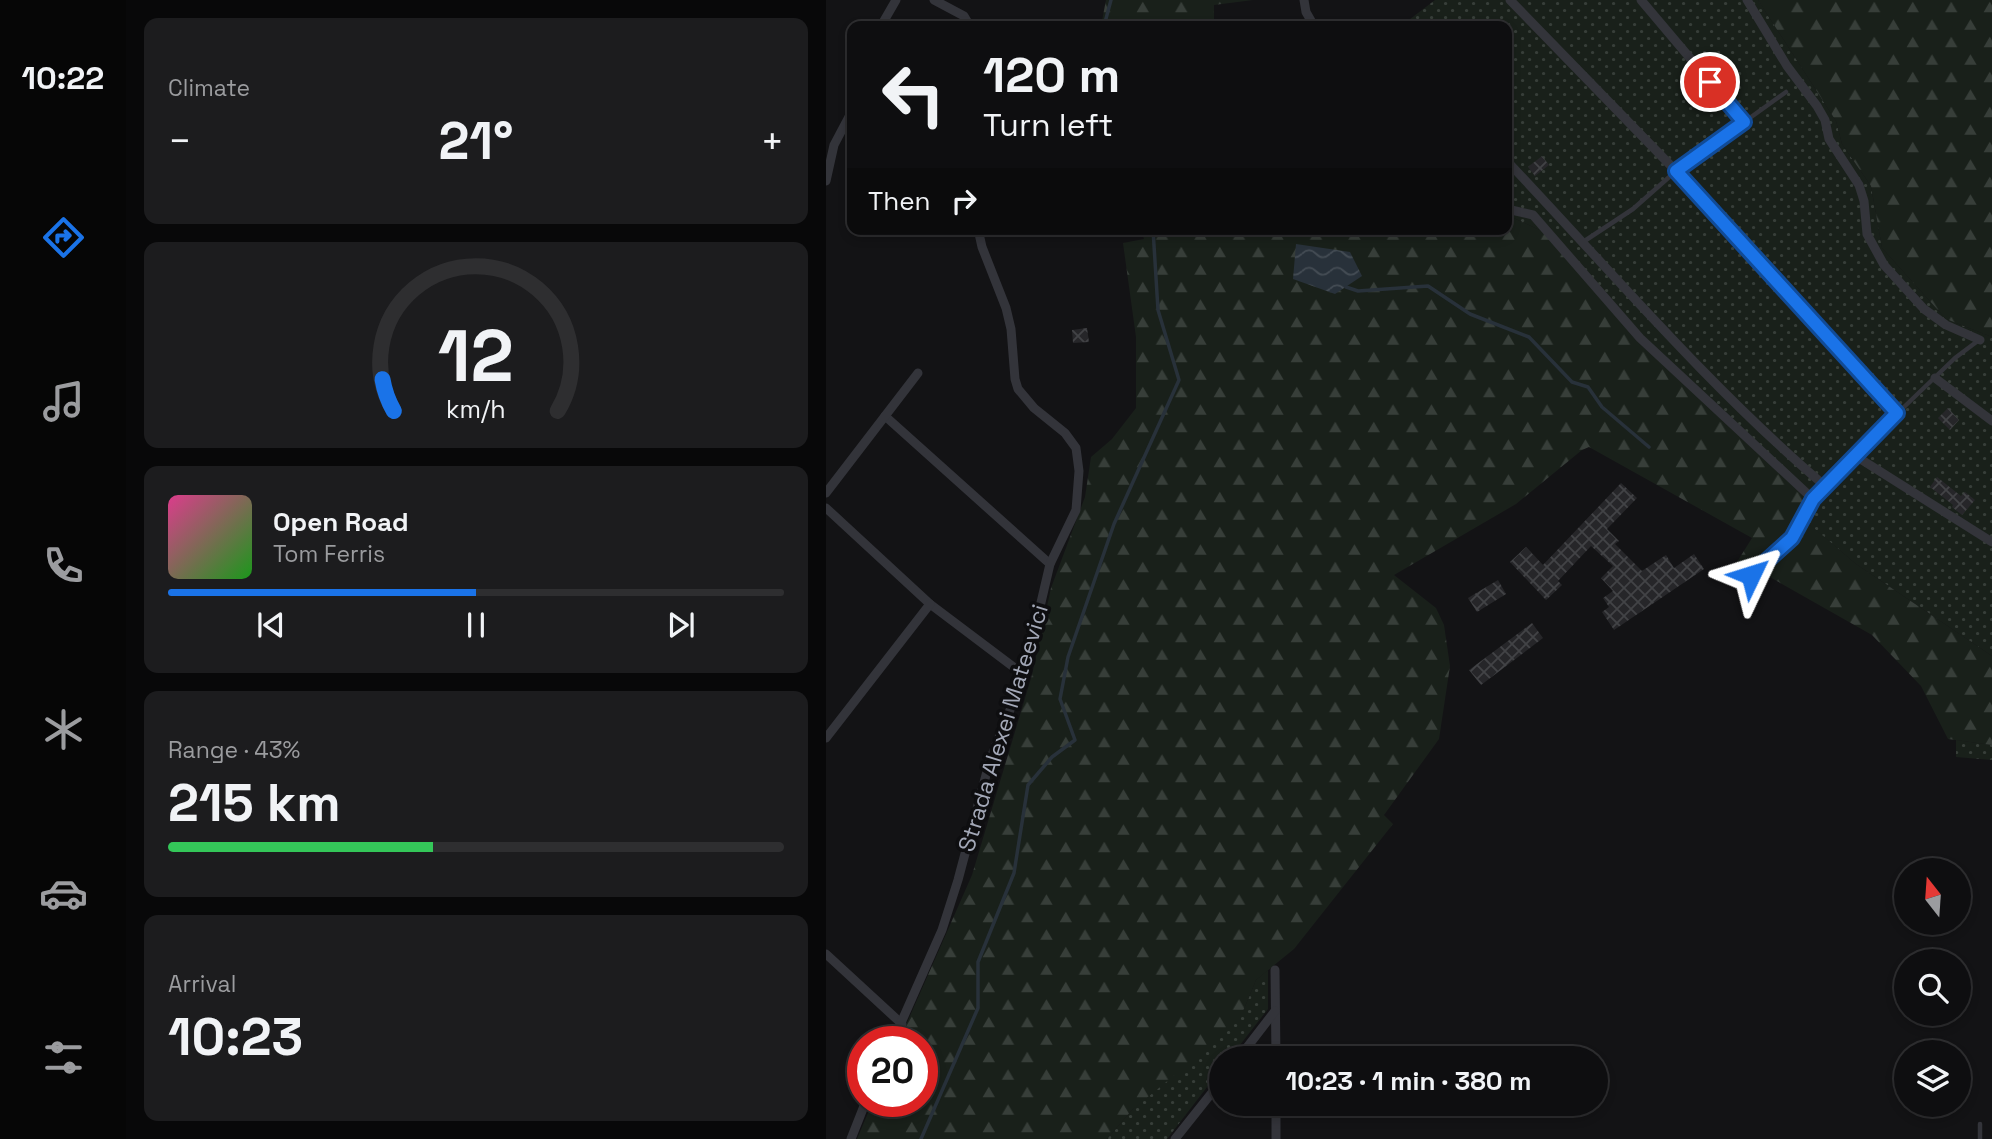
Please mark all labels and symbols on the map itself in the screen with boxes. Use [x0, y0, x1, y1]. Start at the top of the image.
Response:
pin [1680, 52, 1740, 112]
position arrow [1714, 538, 1788, 612]
street label: Strada Alexei Mateevici [951, 601, 1055, 855]
north arrow [1894, 858, 1970, 934]
speed limit sign: 20 [847, 1026, 938, 1117]

